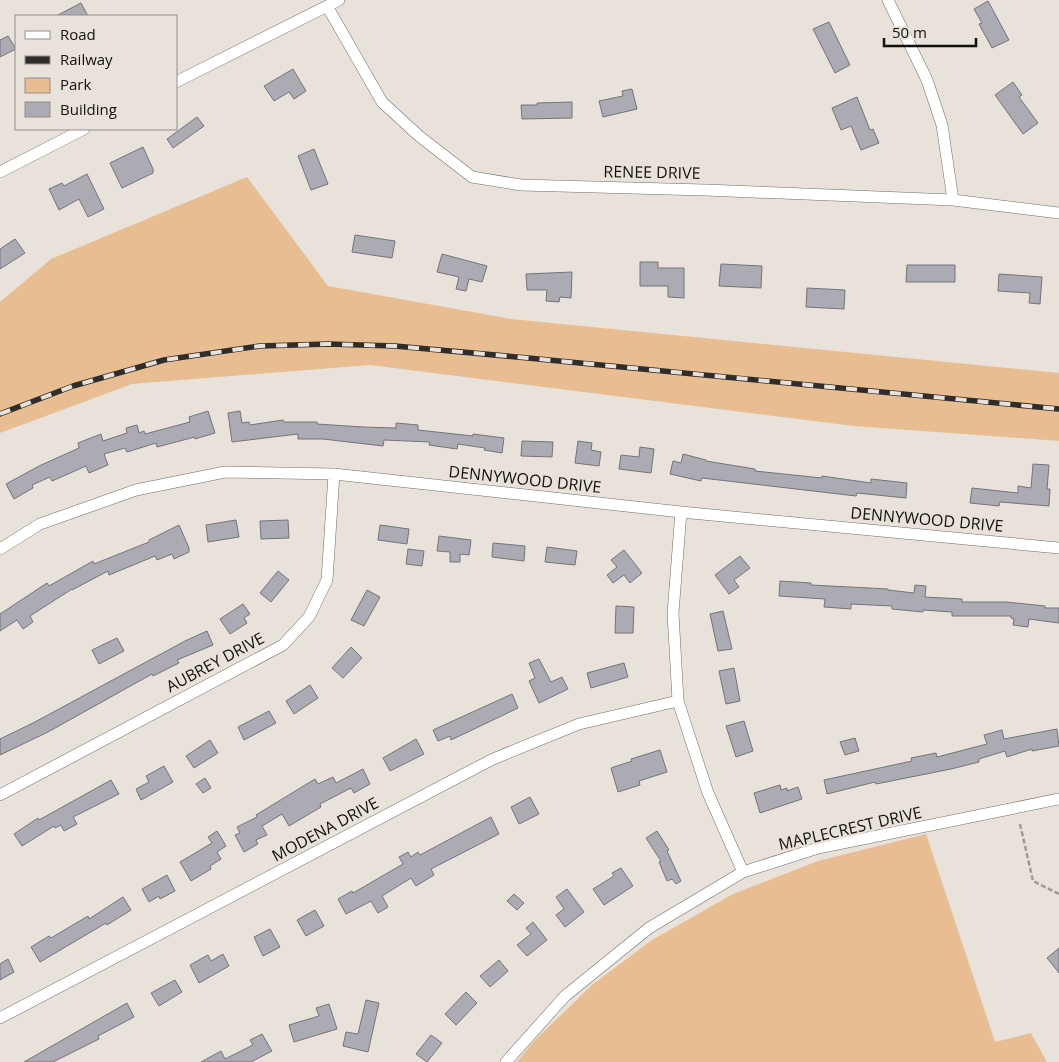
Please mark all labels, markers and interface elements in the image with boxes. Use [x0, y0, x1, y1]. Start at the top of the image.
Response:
legend [15, 15, 178, 130]
scale bar [884, 15, 976, 47]
text: 50 m [892, 22, 927, 42]
text: Road [60, 24, 96, 44]
text: Railway [60, 49, 113, 69]
text: Park [60, 74, 91, 94]
text: Building [60, 99, 117, 119]
street label: RENEE DRIVE [603, 160, 701, 184]
street label: DENNYWOOD DRIVE [448, 460, 602, 498]
street label: DENNYWOOD DRIVE [850, 501, 1004, 537]
street label: AUBREY DRIVE [162, 627, 268, 697]
street label: MODENA DRIVE [268, 792, 382, 866]
street label: MAPLECREST DRIVE [776, 801, 924, 855]

